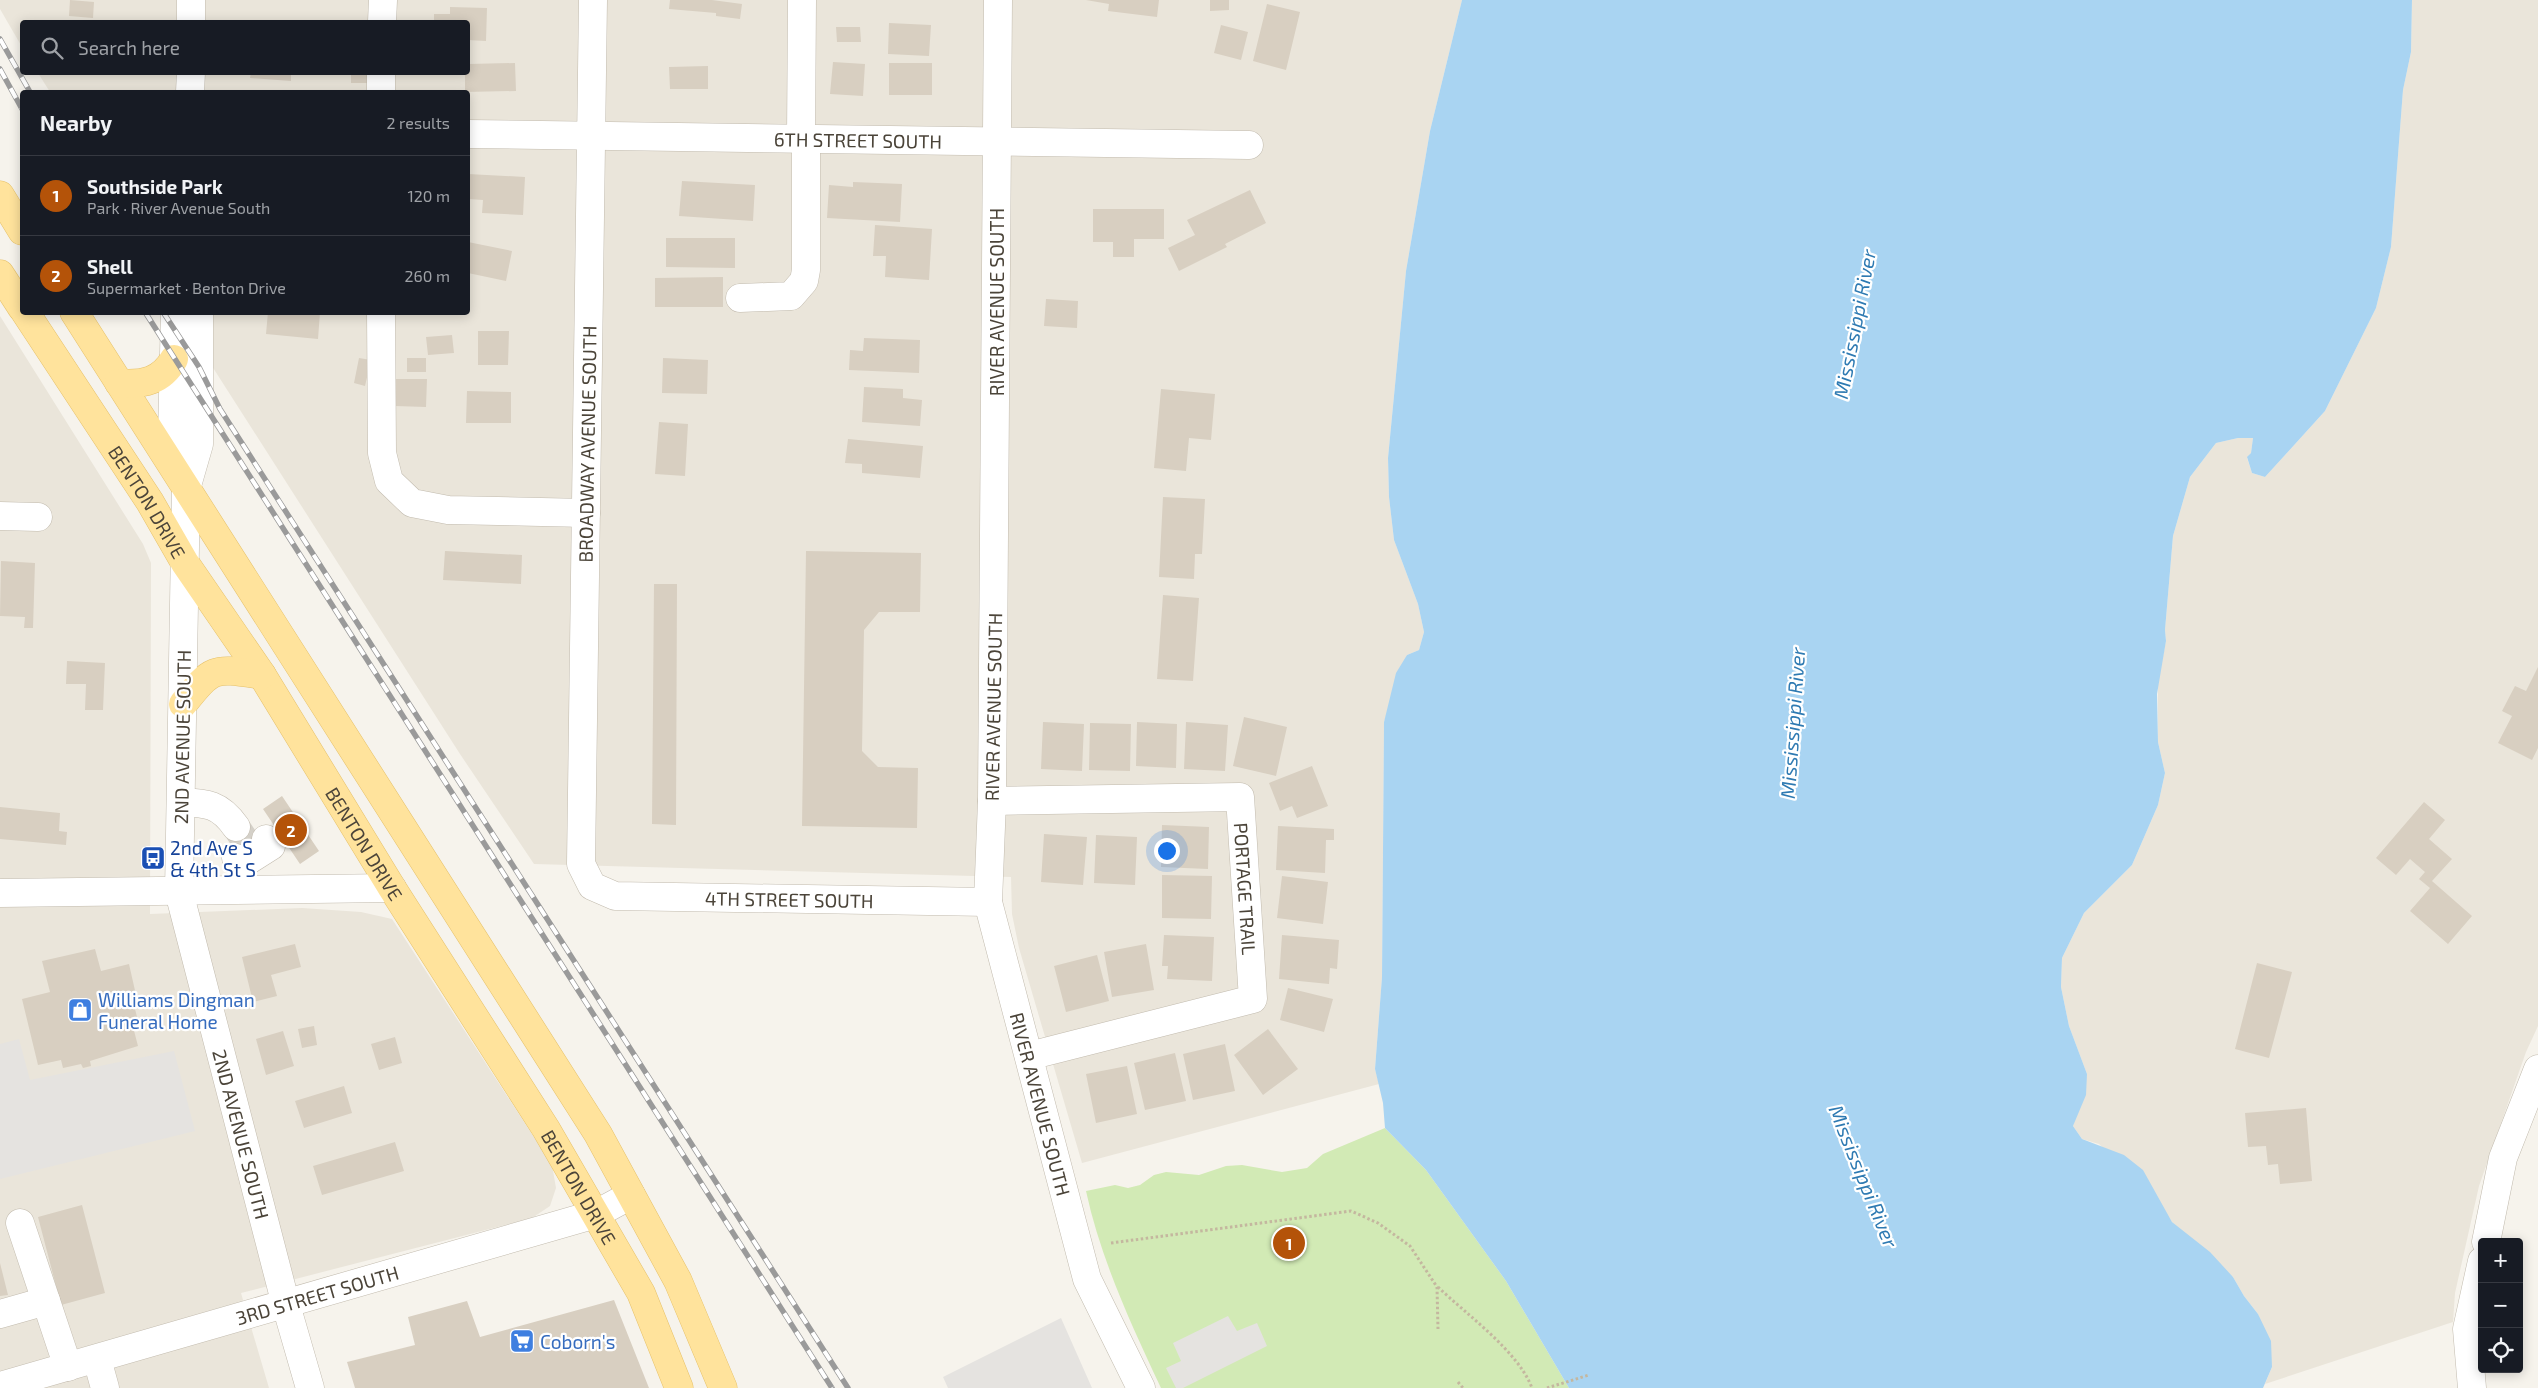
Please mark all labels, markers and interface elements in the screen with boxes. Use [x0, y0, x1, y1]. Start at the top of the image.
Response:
search box [20, 20, 470, 75]
icon: search [38, 34, 66, 62]
text: Search here [78, 36, 180, 59]
text: Nearby [40, 110, 112, 135]
text: 2 results [387, 113, 450, 132]
street label: 6TH STREET SOUTH [774, 127, 942, 152]
text: Southside Park [87, 175, 223, 198]
text: 1 [53, 186, 59, 205]
text: 120 m [407, 186, 450, 205]
text: Park · River Avenue South [87, 198, 270, 217]
street label: RIVER AVENUE SOUTH [985, 208, 1008, 396]
water label: Mississippi River [1828, 246, 1880, 401]
text: Shell [87, 255, 133, 278]
text: 2 [51, 266, 61, 285]
text: 260 m [405, 266, 450, 285]
text: Supermarket · Benton Drive [87, 278, 286, 297]
street label: BROADWAY AVENUE SOUTH [573, 325, 601, 563]
street label: BENTON DRIVE [104, 441, 191, 562]
street label: RIVER AVENUE SOUTH [980, 613, 1006, 801]
water label: Mississippi River [1775, 645, 1809, 800]
street label: 2ND AVENUE SOUTH [169, 650, 195, 824]
street label: BENTON DRIVE [321, 783, 408, 904]
pin: 2 [275, 811, 307, 849]
street label: PORTAGE TRAIL [1230, 822, 1262, 956]
place label: 2nd Ave S & 4th St S [170, 836, 256, 881]
your location [1154, 838, 1180, 864]
bus stop icon: 2nd Ave S & 4th St S [140, 845, 166, 871]
street label: 4TH STREET SOUTH [705, 886, 874, 912]
place label: Williams Dingman Funeral Home [98, 988, 255, 1033]
shop icon: Williams Dingman Funeral Home [67, 997, 93, 1023]
street label: RIVER AVENUE SOUTH [1006, 1010, 1076, 1198]
street label: 2ND AVENUE SOUTH [209, 1047, 275, 1222]
water label: Mississippi River [1824, 1101, 1904, 1252]
street label: BENTON DRIVE [537, 1125, 622, 1248]
pin: 1 [1273, 1224, 1305, 1262]
map controls [2478, 1238, 2523, 1373]
button: + [2478, 1238, 2523, 1283]
street label: 3RD STREET SOUTH [233, 1260, 401, 1329]
button: − [2478, 1283, 2523, 1328]
supermarket icon: Coborn's [509, 1328, 535, 1354]
button: locate [2478, 1328, 2523, 1373]
place label: Coborn's [540, 1330, 615, 1353]

